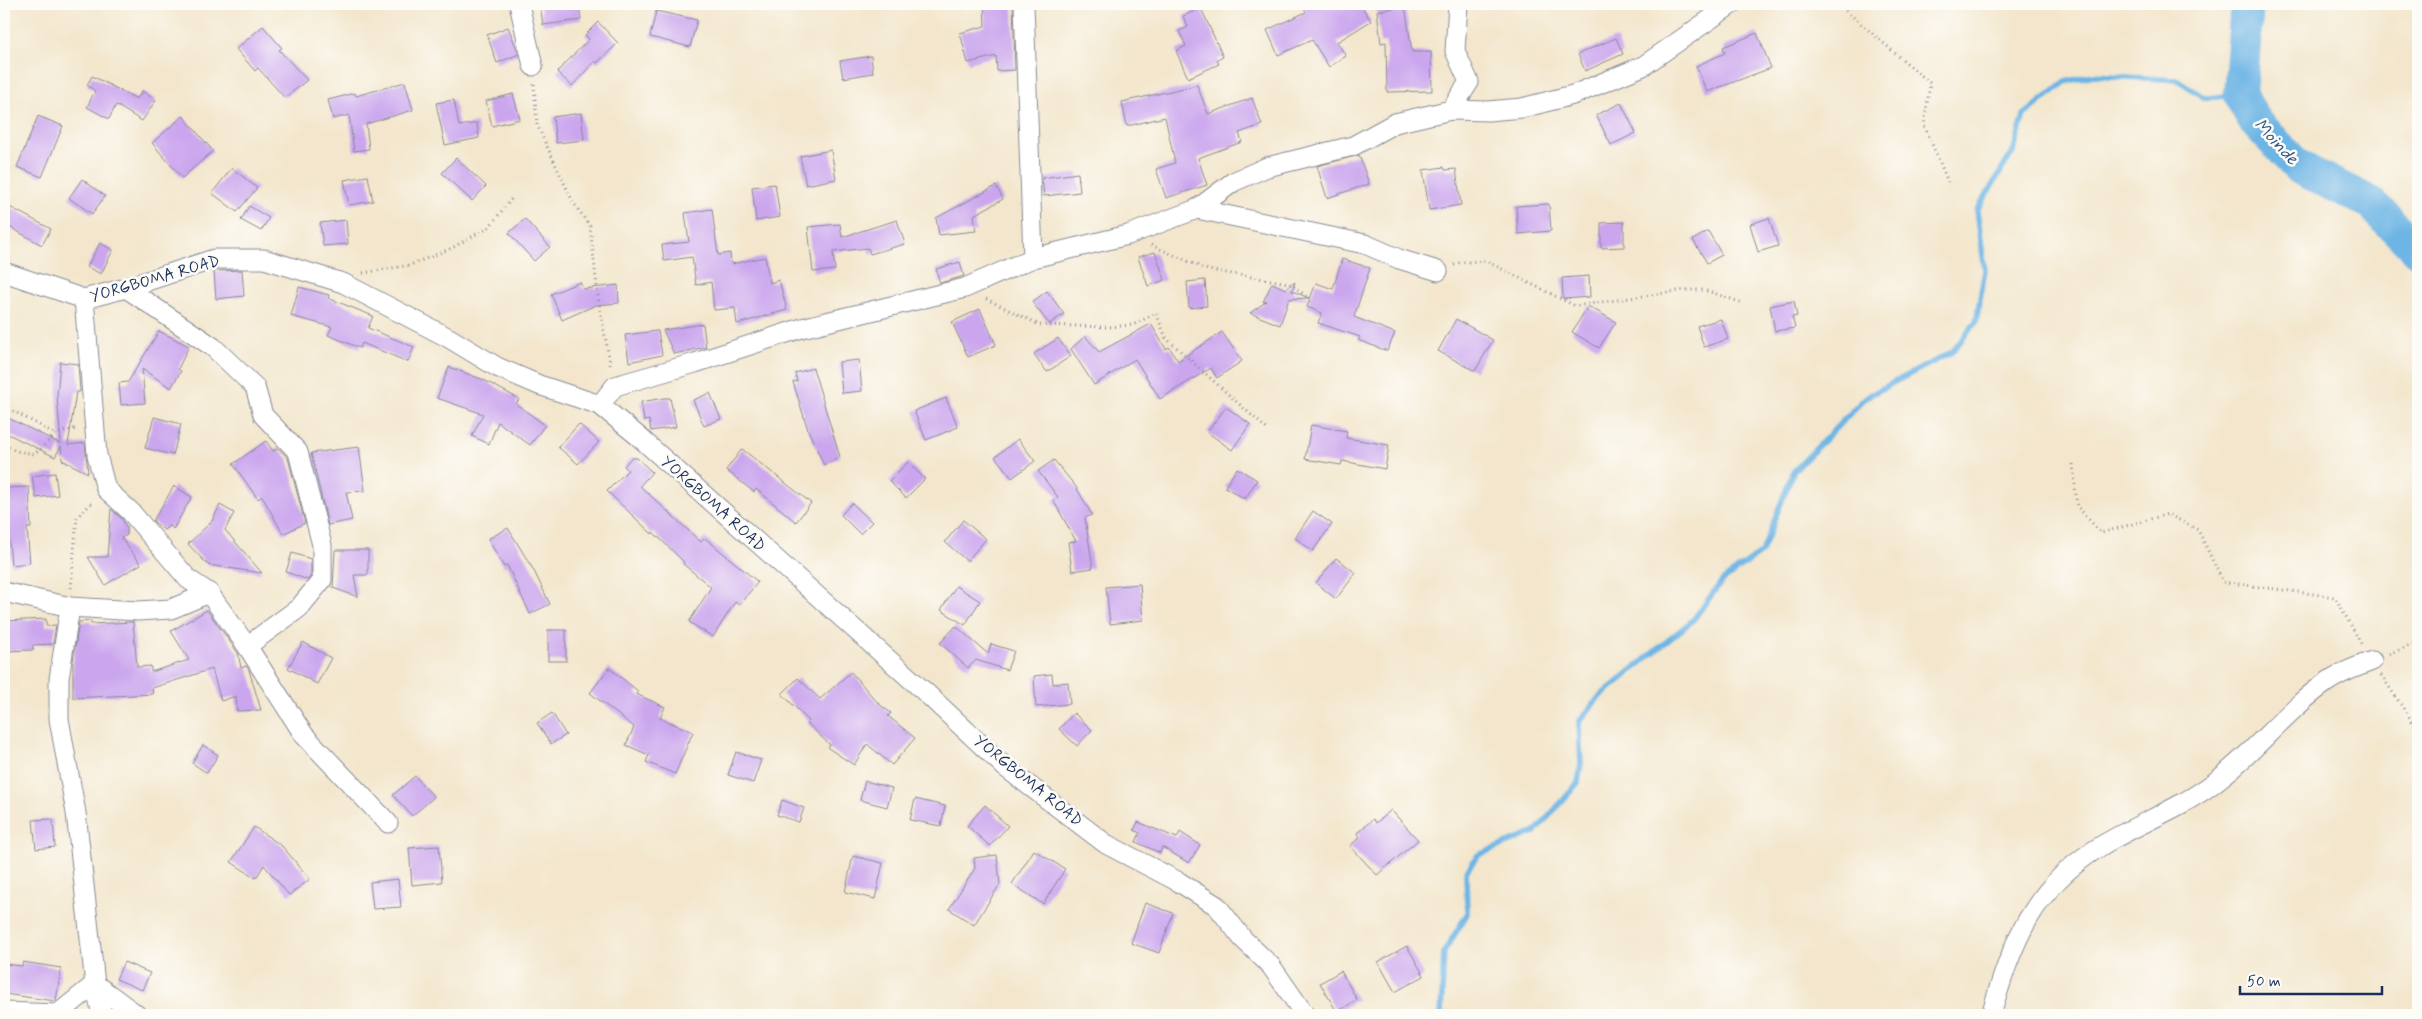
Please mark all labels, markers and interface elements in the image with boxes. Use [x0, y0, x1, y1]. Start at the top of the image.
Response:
water label: Moinde [2248, 113, 2304, 171]
street label: YORGBOMA ROAD [88, 250, 222, 308]
street label: YORGBOMA ROAD [656, 451, 770, 557]
street label: YORGBOMA ROAD [969, 731, 1087, 831]
scale bar [2240, 964, 2382, 996]
text: 50 m [2247, 972, 2281, 992]

